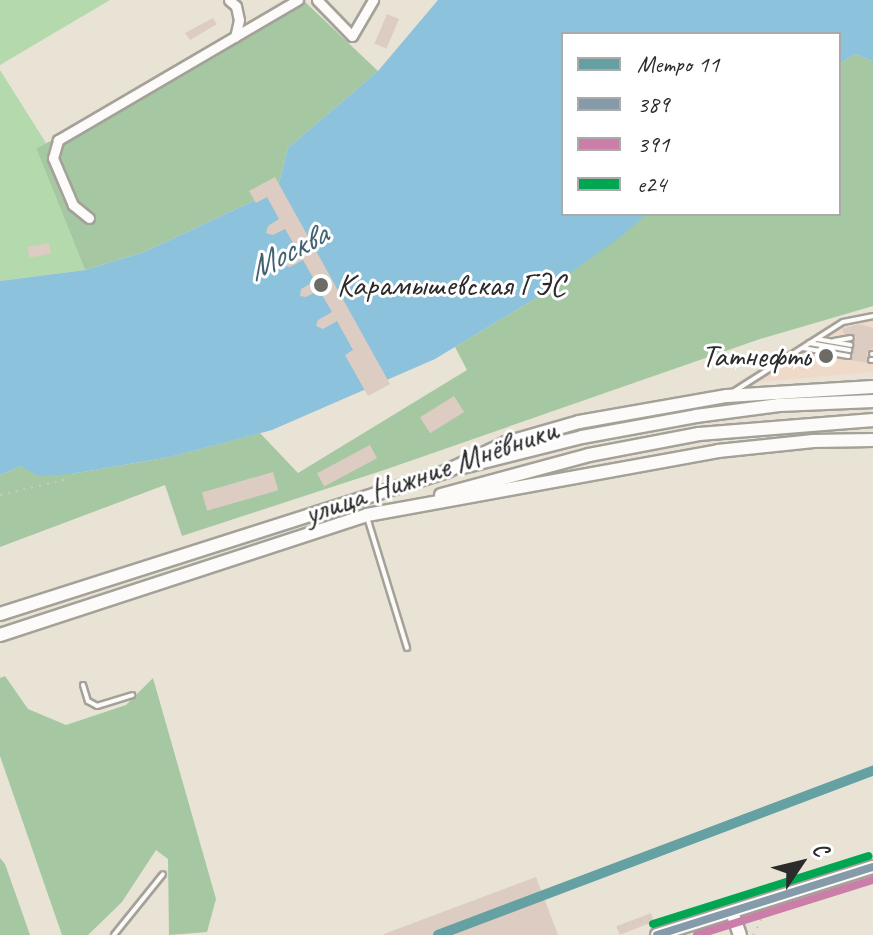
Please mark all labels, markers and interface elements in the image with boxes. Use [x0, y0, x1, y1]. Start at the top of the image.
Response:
legend [561, 32, 841, 216]
text: Метро 11 [637, 49, 719, 79]
text: 389 [637, 89, 669, 119]
text: 391 [637, 129, 669, 159]
text: е24 [637, 169, 666, 199]
water label: Москва [240, 213, 334, 289]
place label: Карамышевская ГЭС [337, 266, 565, 304]
marker: Карамышевская ГЭС [312, 276, 330, 294]
place label: Татнефть [701, 337, 810, 375]
marker: Татнефть [817, 347, 835, 365]
street label: улица Нижние Мнёвники [298, 410, 564, 534]
north arrow [761, 823, 841, 903]
text: С [806, 837, 835, 862]

